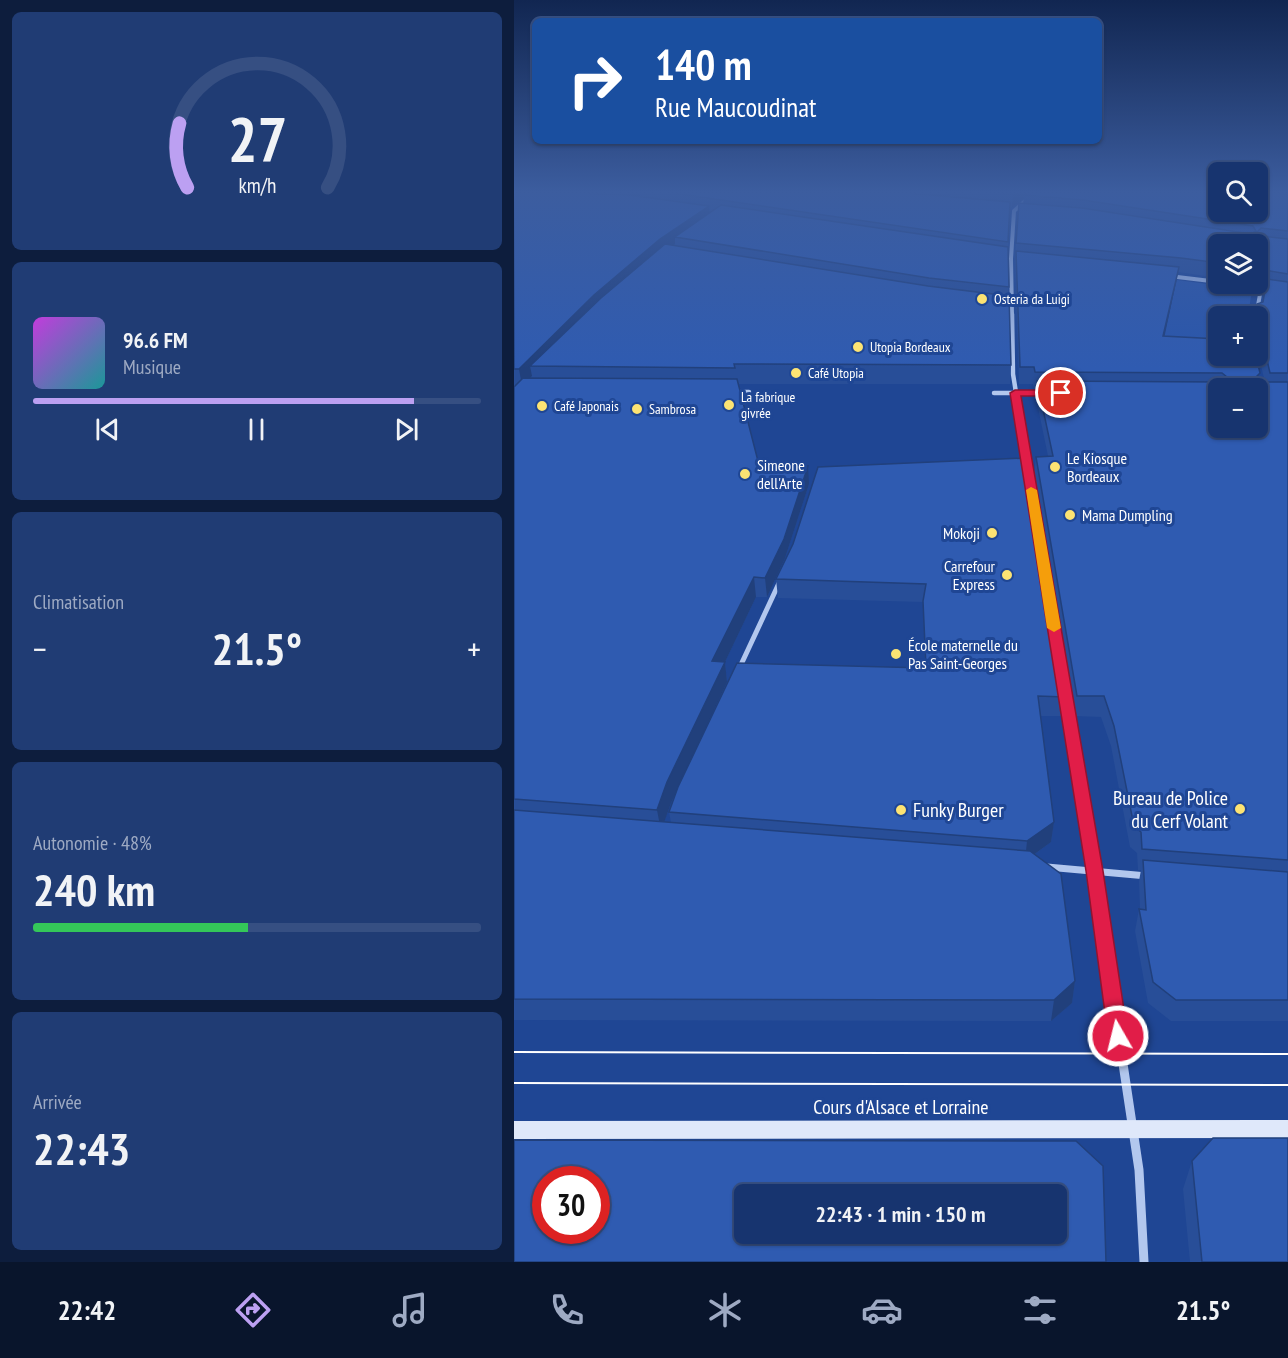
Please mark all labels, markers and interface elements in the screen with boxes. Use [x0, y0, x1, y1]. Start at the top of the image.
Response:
text: 140 m [655, 37, 752, 92]
icon: right [556, 42, 634, 120]
text: Rue Maucoudinat [655, 90, 816, 124]
text: 27 [227, 98, 287, 179]
map controls [1208, 162, 1268, 438]
button: search [1208, 162, 1268, 222]
text: km/h [238, 171, 276, 199]
button: layers [1208, 234, 1268, 294]
place label: Osteria da Luigi [994, 290, 1070, 308]
marker: Osteria da Luigi [975, 292, 989, 306]
button: + [1208, 306, 1268, 366]
text: 96.6 FM [123, 326, 188, 354]
place label: Utopia Bordeaux [870, 338, 951, 356]
marker: Utopia Bordeaux [851, 340, 865, 354]
text: Musique [123, 354, 181, 380]
place label: Café Utopia [808, 364, 864, 382]
marker: Café Utopia [789, 366, 803, 380]
pin [1035, 367, 1086, 418]
icon: arrive [1044, 376, 1077, 409]
button: − [1208, 378, 1268, 438]
place label: La fabrique givrée [741, 388, 795, 422]
place label: Café Japonais [554, 397, 619, 415]
marker: La fabrique givrée [722, 398, 736, 412]
marker: Café Japonais [535, 399, 549, 413]
place label: Sambrosa [649, 400, 696, 418]
marker: Sambrosa [630, 402, 644, 416]
icon: previous [91, 413, 124, 446]
icon: pause [240, 413, 273, 446]
icon: next [390, 413, 423, 446]
place label: Le Kiosque Bordeaux [1067, 448, 1127, 486]
place label: Simeone dell'Arte [757, 455, 805, 493]
marker: Le Kiosque Bordeaux [1048, 460, 1062, 474]
marker: Simeone dell'Arte [738, 467, 752, 481]
place label: Mama Dumpling [1082, 505, 1173, 525]
marker: Mama Dumpling [1063, 508, 1077, 522]
place label: Mokoji [943, 523, 980, 543]
marker: Mokoji [985, 526, 999, 540]
place label: Carrefour Express [944, 556, 996, 594]
marker: Carrefour Express [1000, 568, 1014, 582]
text: Climatisation [33, 589, 124, 615]
text: 21.5° [212, 619, 302, 677]
text: − [33, 627, 47, 670]
text: + [467, 627, 481, 670]
place label: École maternelle du Pas Saint-Georges [908, 635, 1018, 673]
marker: École maternelle du Pas Saint-Georges [889, 647, 903, 661]
place label: Bureau de Police du Cerf Volant [1113, 785, 1228, 834]
place label: Funky Burger [913, 797, 1004, 823]
marker: Bureau de Police du Cerf Volant [1233, 802, 1247, 816]
marker: Funky Burger [894, 803, 908, 817]
text: Autonomie · 48% [33, 830, 152, 856]
text: 240 km [33, 860, 155, 918]
position arrow [1086, 1004, 1150, 1068]
text: Arrivée [33, 1089, 82, 1115]
street label: Cours d'Alsace et Lorraine [813, 1094, 989, 1120]
text: 22:43 [33, 1119, 130, 1177]
speed limit sign: 30 [532, 1166, 610, 1244]
text: 22:43 · 1 min · 150 m [815, 1200, 986, 1228]
icon: directions [232, 1289, 274, 1331]
icon: music [389, 1289, 431, 1331]
icon: phone [546, 1289, 588, 1331]
icon: climate [704, 1289, 746, 1331]
icon: car [861, 1289, 903, 1331]
icon: filters [1019, 1289, 1061, 1331]
text: 22:42 [58, 1293, 116, 1327]
text: 21.5° [1176, 1293, 1230, 1327]

